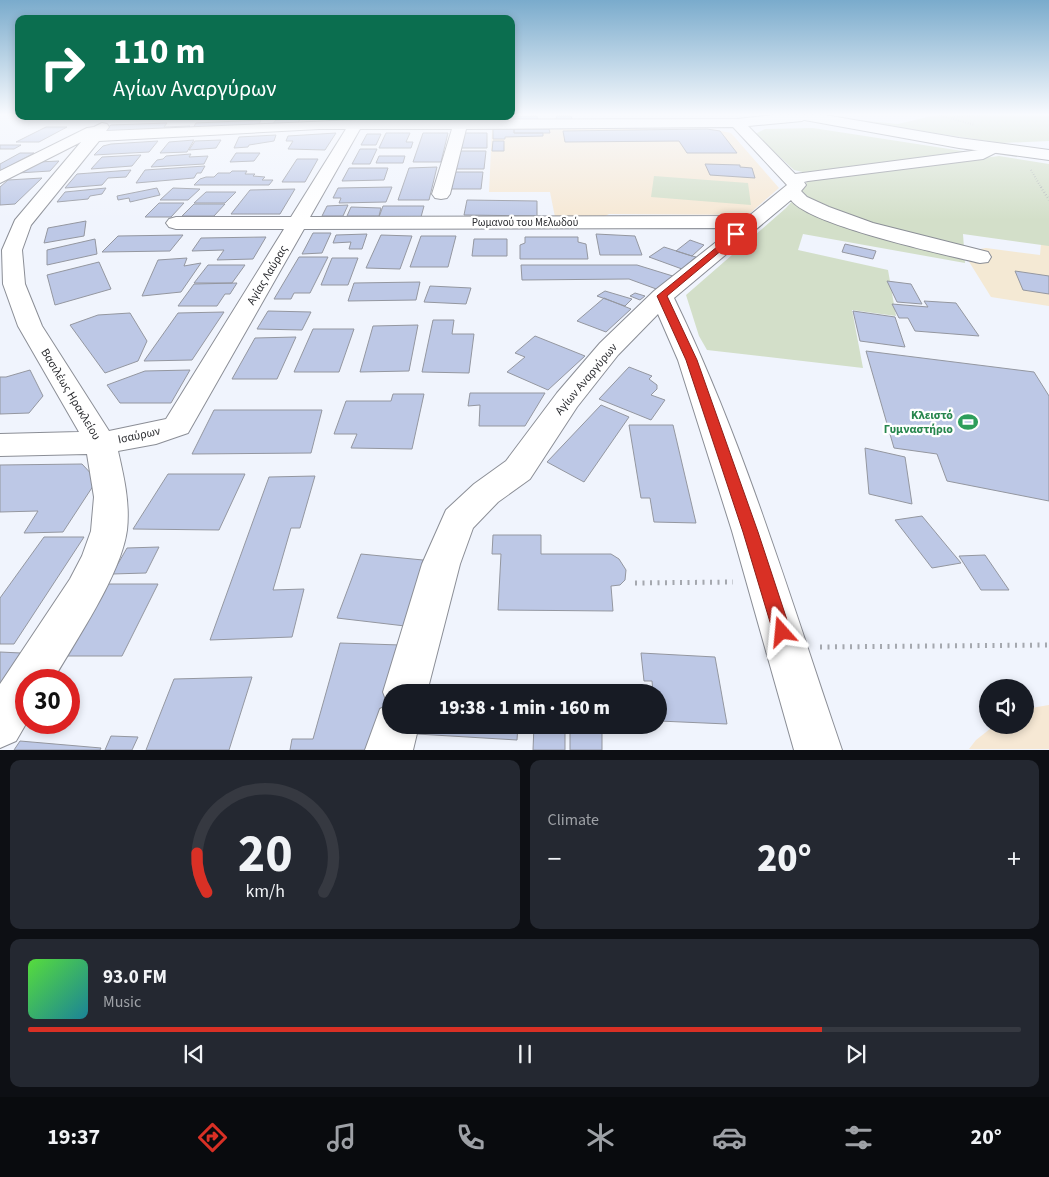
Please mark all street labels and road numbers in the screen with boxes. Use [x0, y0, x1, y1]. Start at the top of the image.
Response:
street label: Ρωμανού του Μελωδού [472, 215, 578, 230]
street label: Αγίας Λαύρας [243, 242, 292, 308]
street label: Αγίων Αναργύρων [551, 339, 622, 419]
street label: Βασιλέως Ηρακλείου [36, 345, 105, 443]
street label: Ισαύρων [116, 423, 162, 448]

